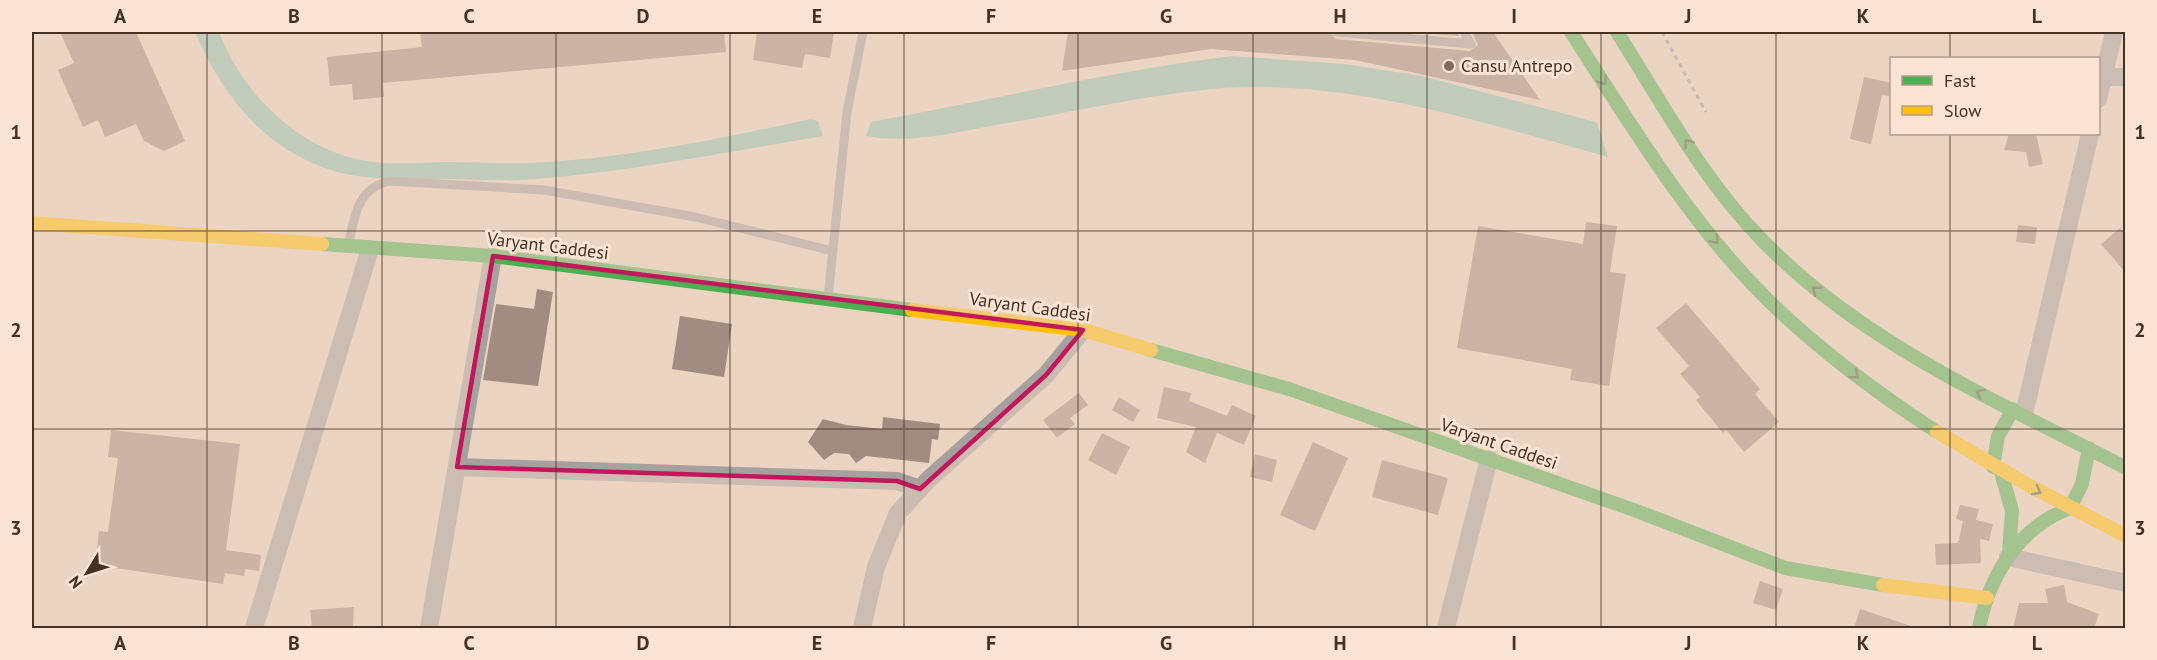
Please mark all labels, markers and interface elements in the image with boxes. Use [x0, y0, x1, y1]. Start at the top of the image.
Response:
text: A [114, 3, 127, 29]
text: B [288, 3, 300, 29]
text: C [463, 3, 475, 29]
text: D [637, 3, 650, 29]
text: E [812, 3, 822, 29]
text: F [986, 3, 996, 29]
text: G [1160, 3, 1172, 29]
text: H [1333, 3, 1347, 29]
text: I [1511, 3, 1517, 29]
text: J [1684, 3, 1691, 29]
text: K [1857, 3, 1870, 29]
text: L [2032, 3, 2043, 29]
place label: Cansu Antrepo [1461, 54, 1572, 77]
legend [1890, 57, 2100, 135]
marker: Cansu Antrepo [1442, 59, 1456, 73]
text: Fast [1944, 69, 1976, 92]
one-way arrow [1596, 74, 1607, 85]
text: Slow [1944, 99, 1982, 122]
text: 1 [10, 119, 22, 145]
text: 1 [2134, 119, 2146, 145]
one-way arrow [1684, 139, 1696, 149]
street label: Varyant Caddesi [485, 227, 610, 264]
one-way arrow [1708, 233, 1719, 244]
street label: Varyant Caddesi [967, 286, 1092, 326]
one-way arrow [1811, 286, 1822, 297]
text: 2 [10, 317, 22, 343]
text: 2 [2134, 317, 2146, 343]
one-way arrow [1848, 368, 1859, 379]
one-way arrow [1976, 389, 1987, 400]
street label: Varyant Caddesi [1437, 412, 1561, 474]
one-way arrow [2031, 484, 2041, 495]
text: 3 [10, 515, 22, 541]
text: 3 [2134, 515, 2146, 541]
north arrow [57, 543, 117, 603]
text: N [64, 572, 86, 593]
text: A [114, 630, 127, 656]
text: B [288, 630, 300, 656]
text: C [463, 630, 475, 656]
text: D [637, 630, 650, 656]
text: E [812, 630, 822, 656]
text: F [986, 630, 996, 656]
text: G [1160, 630, 1172, 656]
text: H [1333, 630, 1347, 656]
text: I [1511, 630, 1517, 656]
text: J [1684, 630, 1691, 656]
text: K [1857, 630, 1870, 656]
text: L [2032, 630, 2043, 656]

